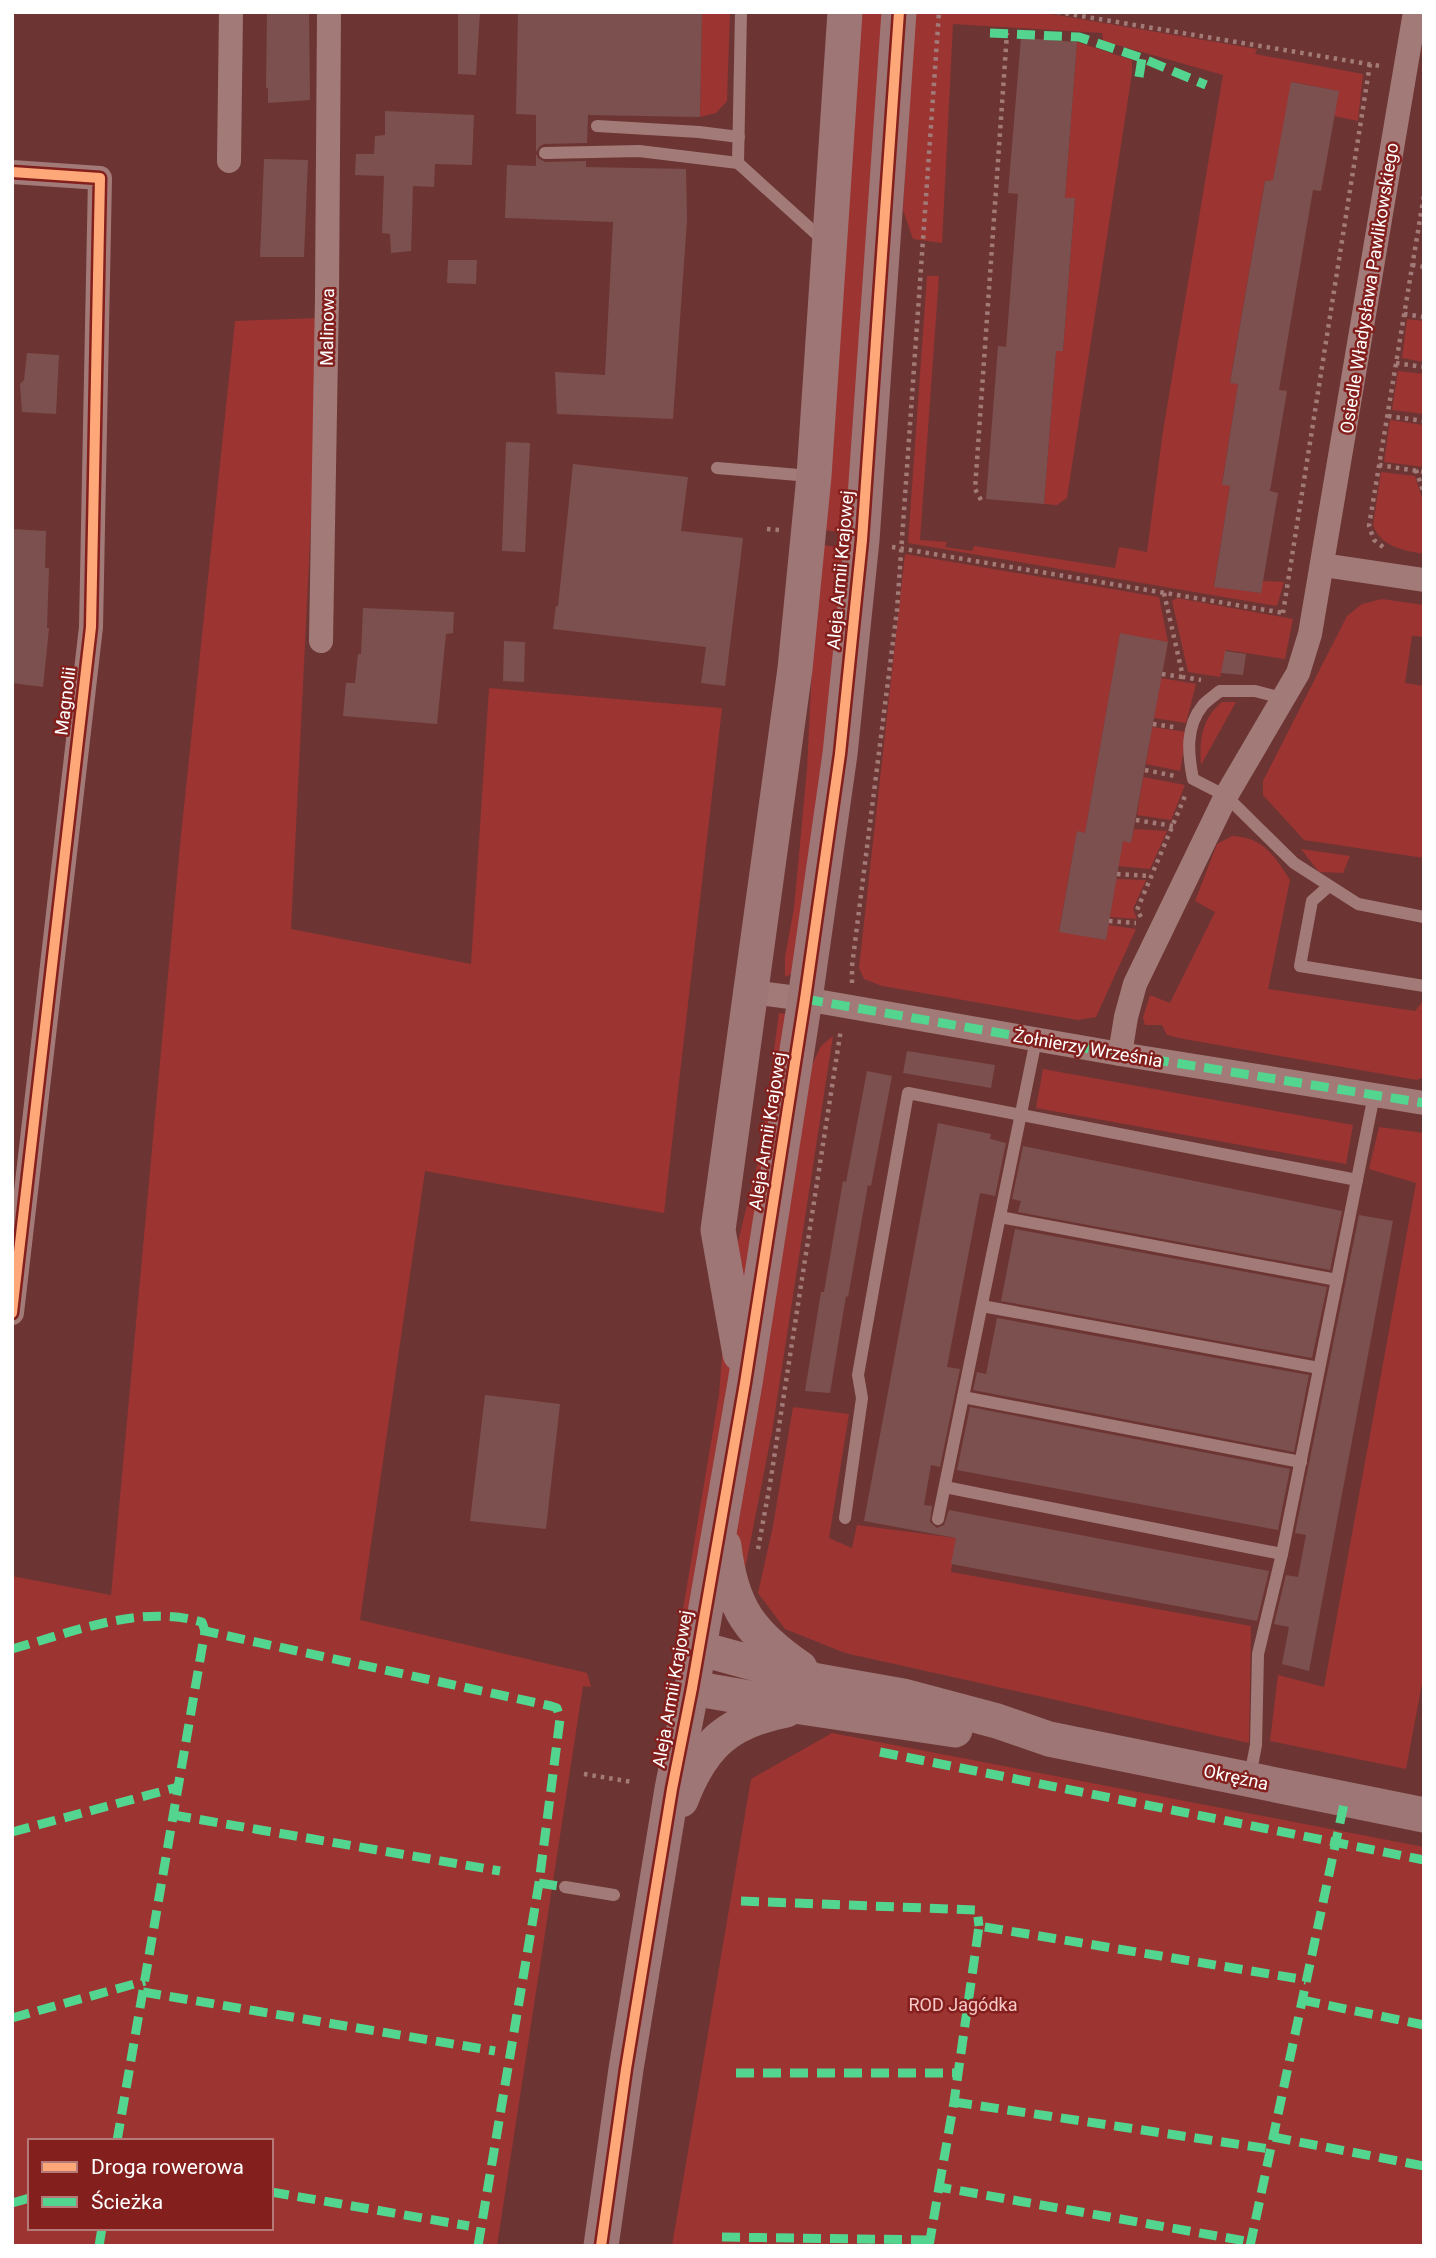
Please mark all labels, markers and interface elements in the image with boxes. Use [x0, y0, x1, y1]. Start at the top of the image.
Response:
street label: Osiedle Władysława Pawlikowskiego [1336, 141, 1402, 435]
street label: Malinowa [316, 288, 338, 366]
street label: Aleja Armii Krajowej [823, 489, 857, 651]
street label: Magnolii [50, 666, 80, 736]
street label: Żołnierzy Września [1012, 1025, 1164, 1071]
street label: Aleja Armii Krajowej [744, 1050, 790, 1212]
street label: Aleja Armii Krajowej [648, 1608, 696, 1770]
street label: Okrężna [1202, 1760, 1270, 1794]
park label: ROD Jagódka [909, 1994, 1017, 2015]
legend [28, 2139, 273, 2230]
text: Droga rowerowa [91, 2155, 244, 2179]
text: Ścieżka [91, 2190, 163, 2214]

